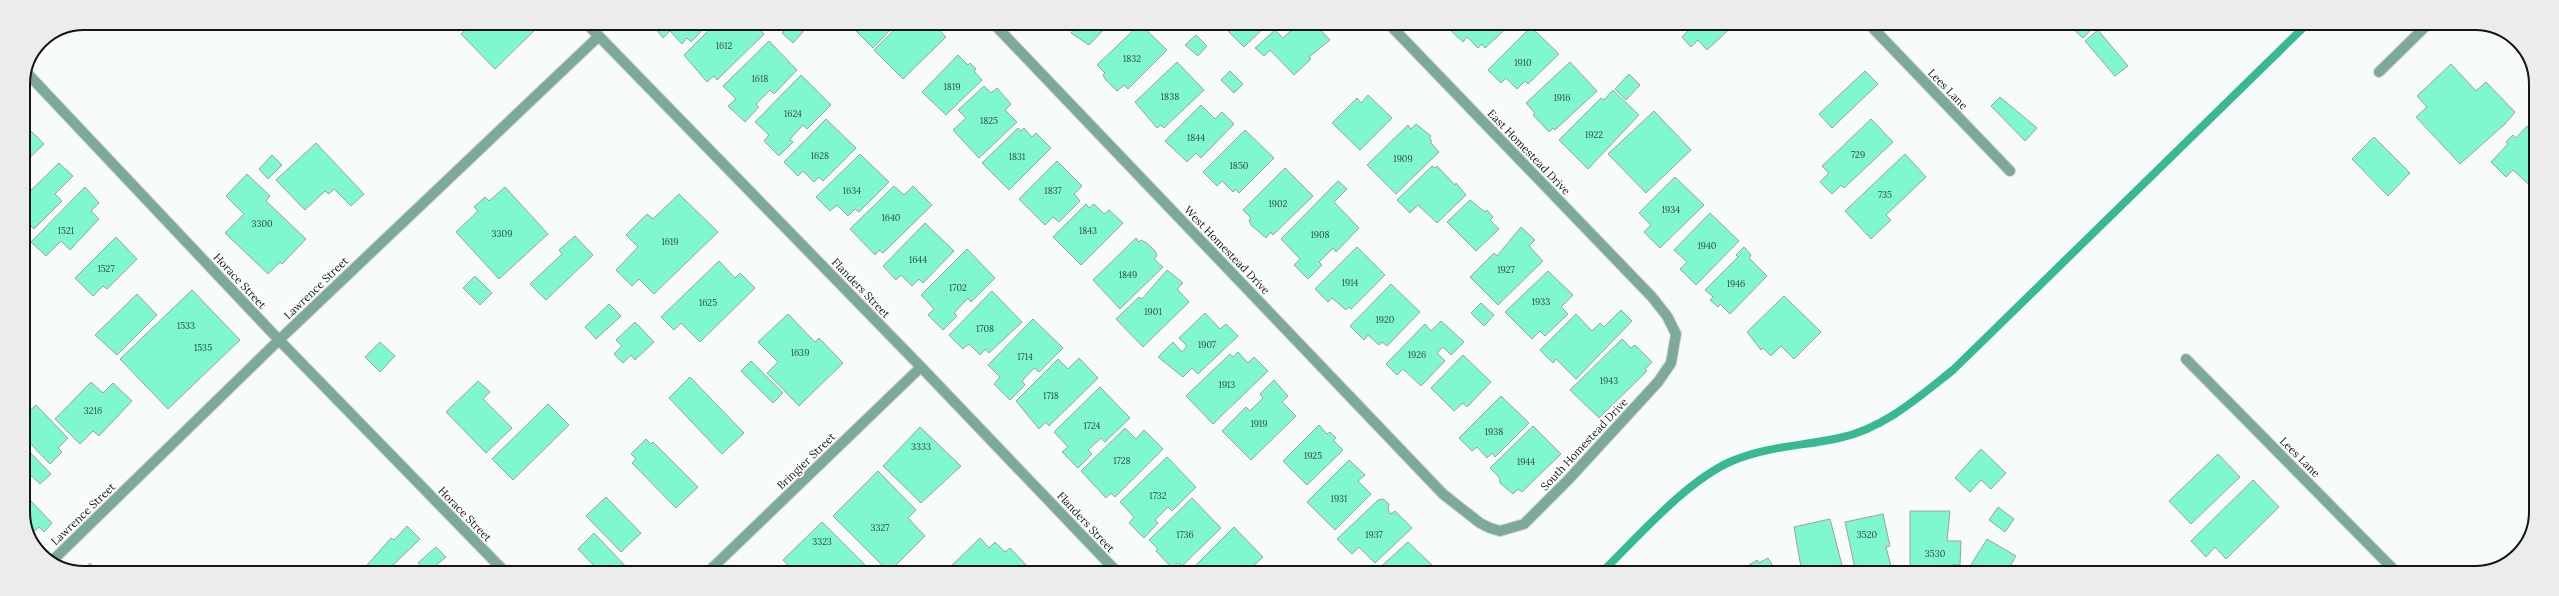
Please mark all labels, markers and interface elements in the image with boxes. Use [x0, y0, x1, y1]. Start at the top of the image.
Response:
house number: 1612 [716, 40, 732, 51]
house number: 1832 [1123, 53, 1141, 64]
house number: 1910 [1514, 57, 1532, 68]
street label: Lees Lane [1925, 66, 1971, 112]
house number: 1618 [752, 73, 768, 84]
house number: 1819 [944, 81, 960, 92]
house number: 1838 [1161, 91, 1179, 102]
house number: 1916 [1554, 92, 1570, 103]
street label: East Homestead Drive [1485, 106, 1573, 198]
house number: 1624 [784, 108, 802, 119]
house number: 1825 [980, 115, 998, 126]
house number: 1922 [1585, 129, 1603, 140]
house number: 1844 [1187, 132, 1205, 143]
house number: 729 [1851, 149, 1865, 160]
house number: 1628 [811, 150, 829, 161]
house number: 1831 [1009, 151, 1025, 162]
house number: 1909 [1393, 153, 1413, 164]
house number: 1850 [1230, 160, 1249, 171]
house number: 1634 [843, 185, 861, 196]
house number: 1837 [1044, 185, 1062, 196]
house number: 735 [1878, 189, 1892, 200]
house number: 1902 [1269, 198, 1288, 209]
street label: West Homestead Drive [1181, 203, 1273, 297]
house number: 1934 [1662, 204, 1680, 215]
house number: 1640 [882, 212, 901, 223]
house number: 3300 [251, 218, 273, 229]
house number: 1521 [58, 225, 74, 236]
house number: 1843 [1079, 225, 1097, 236]
house number: 3309 [492, 228, 512, 239]
house number: 1908 [1310, 229, 1330, 240]
house number: 1619 [662, 236, 678, 247]
house number: 1940 [1698, 240, 1717, 251]
street label: Horace Street [211, 250, 270, 312]
street label: Lawrence Street [281, 253, 352, 322]
house number: 1644 [909, 254, 927, 265]
street label: Flanders Street [829, 255, 894, 321]
house number: 1527 [97, 263, 115, 274]
house number: 1927 [1497, 264, 1515, 275]
house number: 1849 [1119, 269, 1137, 280]
house number: 1914 [1342, 277, 1358, 288]
house number: 1946 [1727, 278, 1745, 289]
house number: 1702 [949, 282, 967, 293]
house number: 1933 [1532, 296, 1550, 307]
house number: 1625 [699, 297, 717, 308]
house number: 1901 [1144, 306, 1162, 317]
house number: 1920 [1376, 314, 1395, 325]
house number: 1533 [177, 320, 195, 331]
house number: 1708 [976, 323, 994, 334]
house number: 1907 [1198, 339, 1216, 350]
house number: 1535 [194, 342, 212, 353]
house number: 1639 [791, 347, 809, 358]
house number: 1926 [1408, 349, 1426, 360]
house number: 1714 [1017, 351, 1033, 362]
house number: 1943 [1600, 375, 1618, 386]
house number: 1913 [1219, 379, 1235, 390]
house number: 1718 [1043, 390, 1059, 401]
street label: South Homestead Drive [1537, 395, 1631, 493]
house number: 3216 [84, 405, 102, 416]
house number: 1919 [1251, 418, 1267, 429]
house number: 1724 [1084, 420, 1101, 431]
house number: 1938 [1485, 426, 1503, 437]
street label: Bringier Street [774, 429, 839, 492]
street label: Lees Lane [2277, 434, 2323, 480]
house number: 3333 [911, 441, 931, 452]
house number: 1925 [1304, 450, 1322, 461]
house number: 1728 [1113, 455, 1131, 466]
house number: 1944 [1517, 456, 1535, 467]
street label: Lawrence Street [48, 479, 119, 548]
street label: Horace Street [435, 484, 495, 545]
street label: Flanders Street [1054, 489, 1118, 556]
house number: 1732 [1149, 490, 1167, 501]
house number: 1931 [1331, 493, 1347, 504]
house number: 3327 [870, 522, 890, 533]
house number: 1736 [1176, 529, 1194, 540]
house number: 1937 [1365, 529, 1383, 540]
house number: 3520 [1857, 529, 1878, 540]
house number: 3323 [812, 536, 832, 547]
house number: 3530 [1925, 548, 1946, 559]

